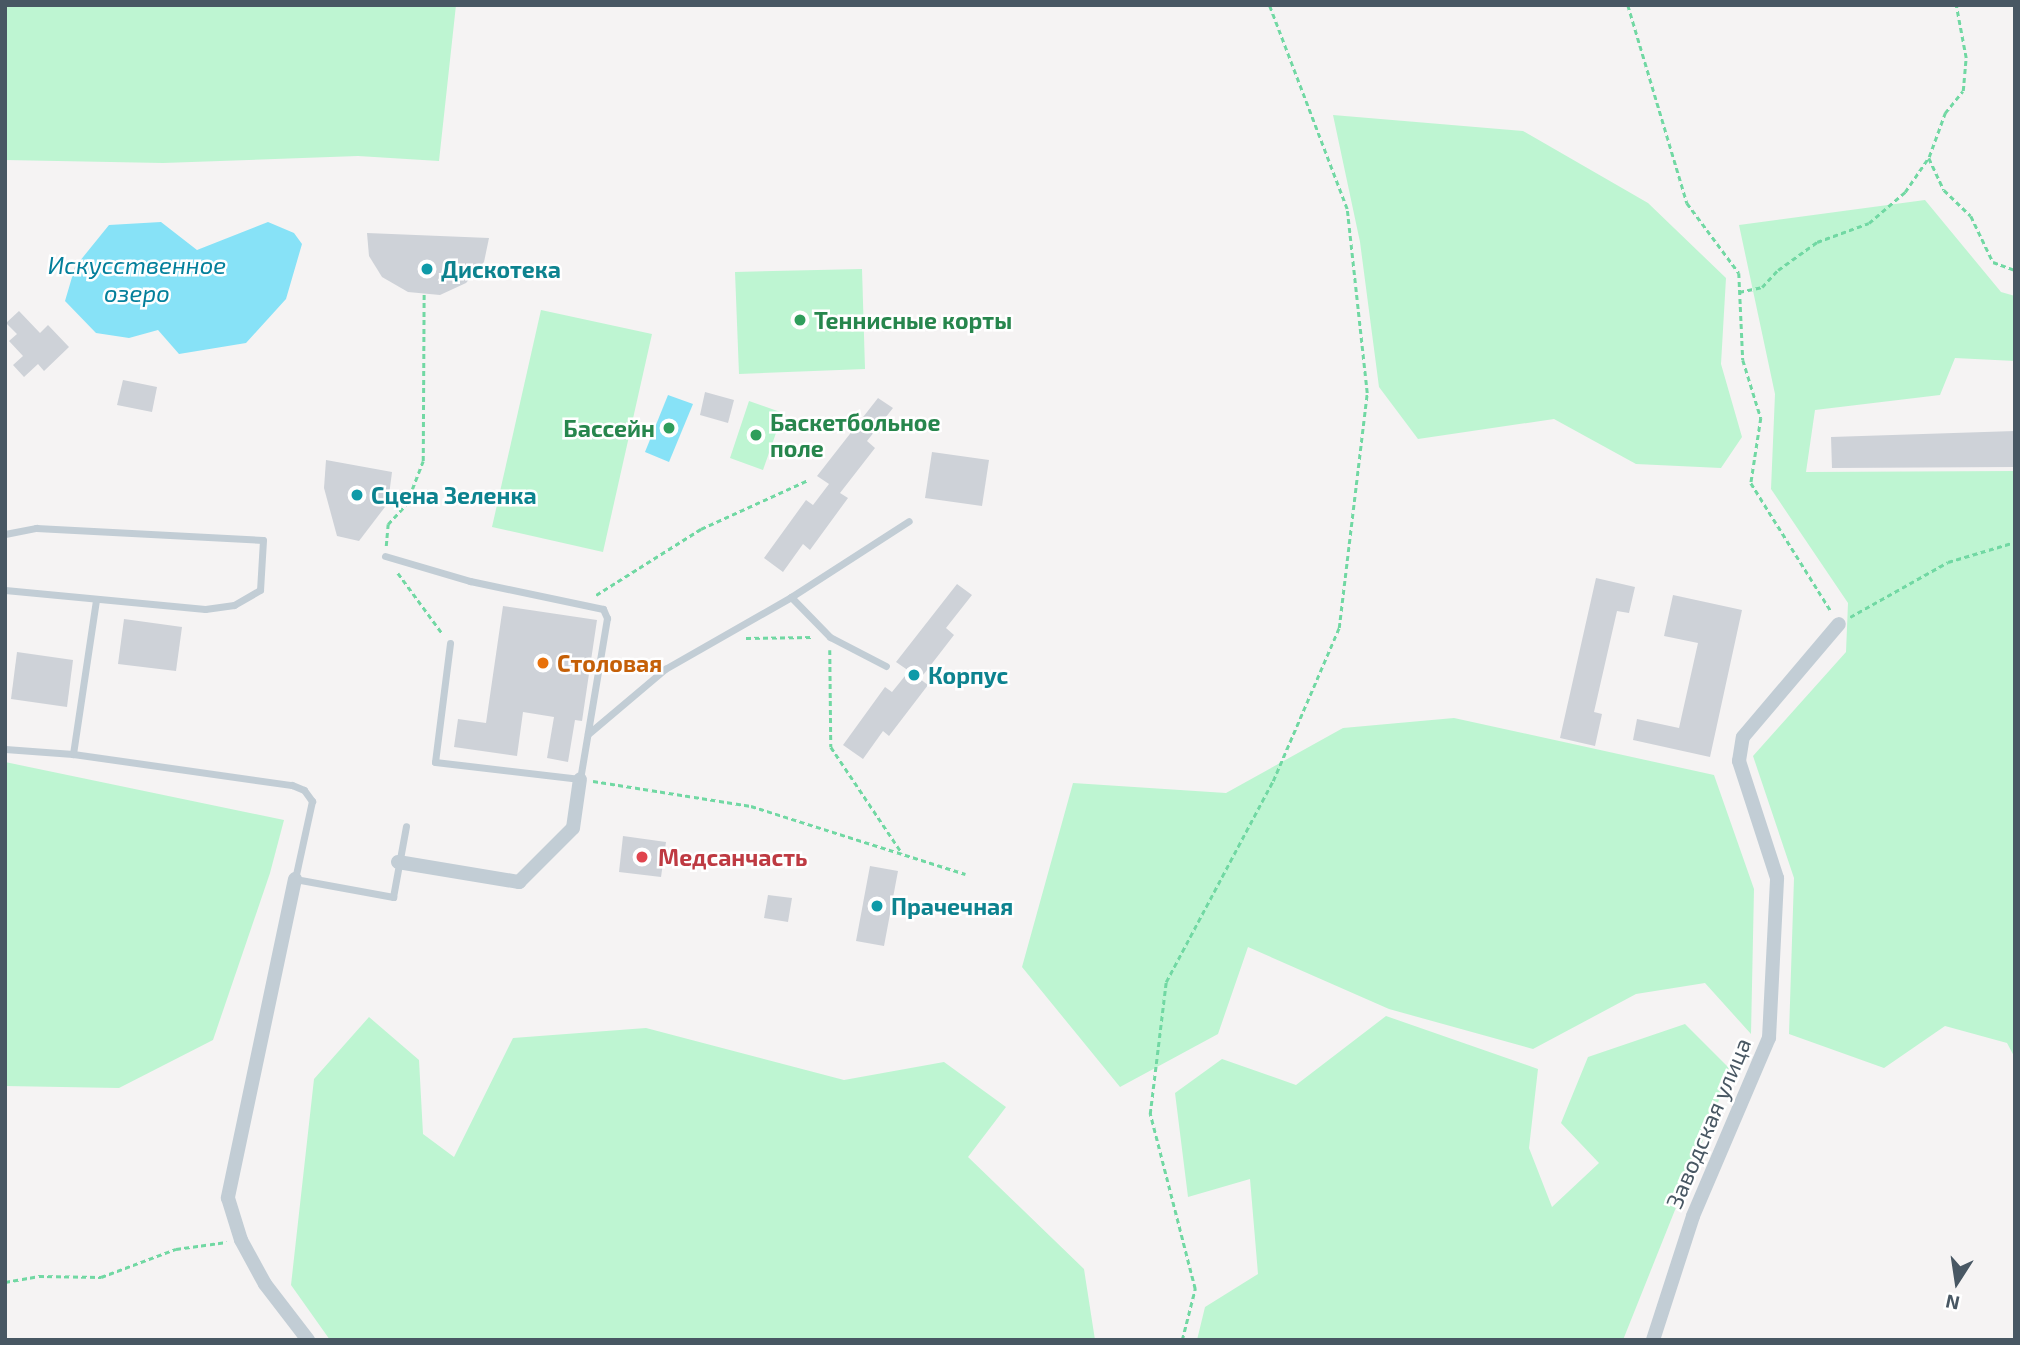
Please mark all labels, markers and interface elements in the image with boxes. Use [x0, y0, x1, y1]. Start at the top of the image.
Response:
water label: Искусственное озеро [48, 251, 226, 307]
place label: Дискотека [441, 255, 561, 283]
marker: Дискотека [419, 261, 435, 277]
place label: Теннисные корты [814, 306, 1012, 334]
marker: Теннисные корты [792, 312, 808, 328]
place label: Баскетбольное поле [770, 408, 940, 462]
place label: Бассейн [563, 414, 655, 442]
marker: Бассейн [661, 420, 677, 436]
marker: Баскетбольное поле [748, 427, 764, 443]
place label: Сцена Зеленка [371, 481, 537, 509]
marker: Сцена Зеленка [349, 487, 365, 503]
place label: Столовая [557, 649, 662, 677]
marker: Столовая [535, 655, 551, 671]
place label: Корпус [928, 661, 1008, 689]
marker: Корпус [906, 667, 922, 683]
place label: Медсанчасть [658, 843, 807, 871]
marker: Медсанчасть [632, 847, 652, 867]
place label: Прачечная [891, 892, 1013, 920]
marker: Прачечная [869, 898, 885, 914]
street label: Заводская улица [1660, 1034, 1756, 1212]
north arrow [1922, 1247, 1992, 1317]
text: N [1943, 1290, 1962, 1316]

